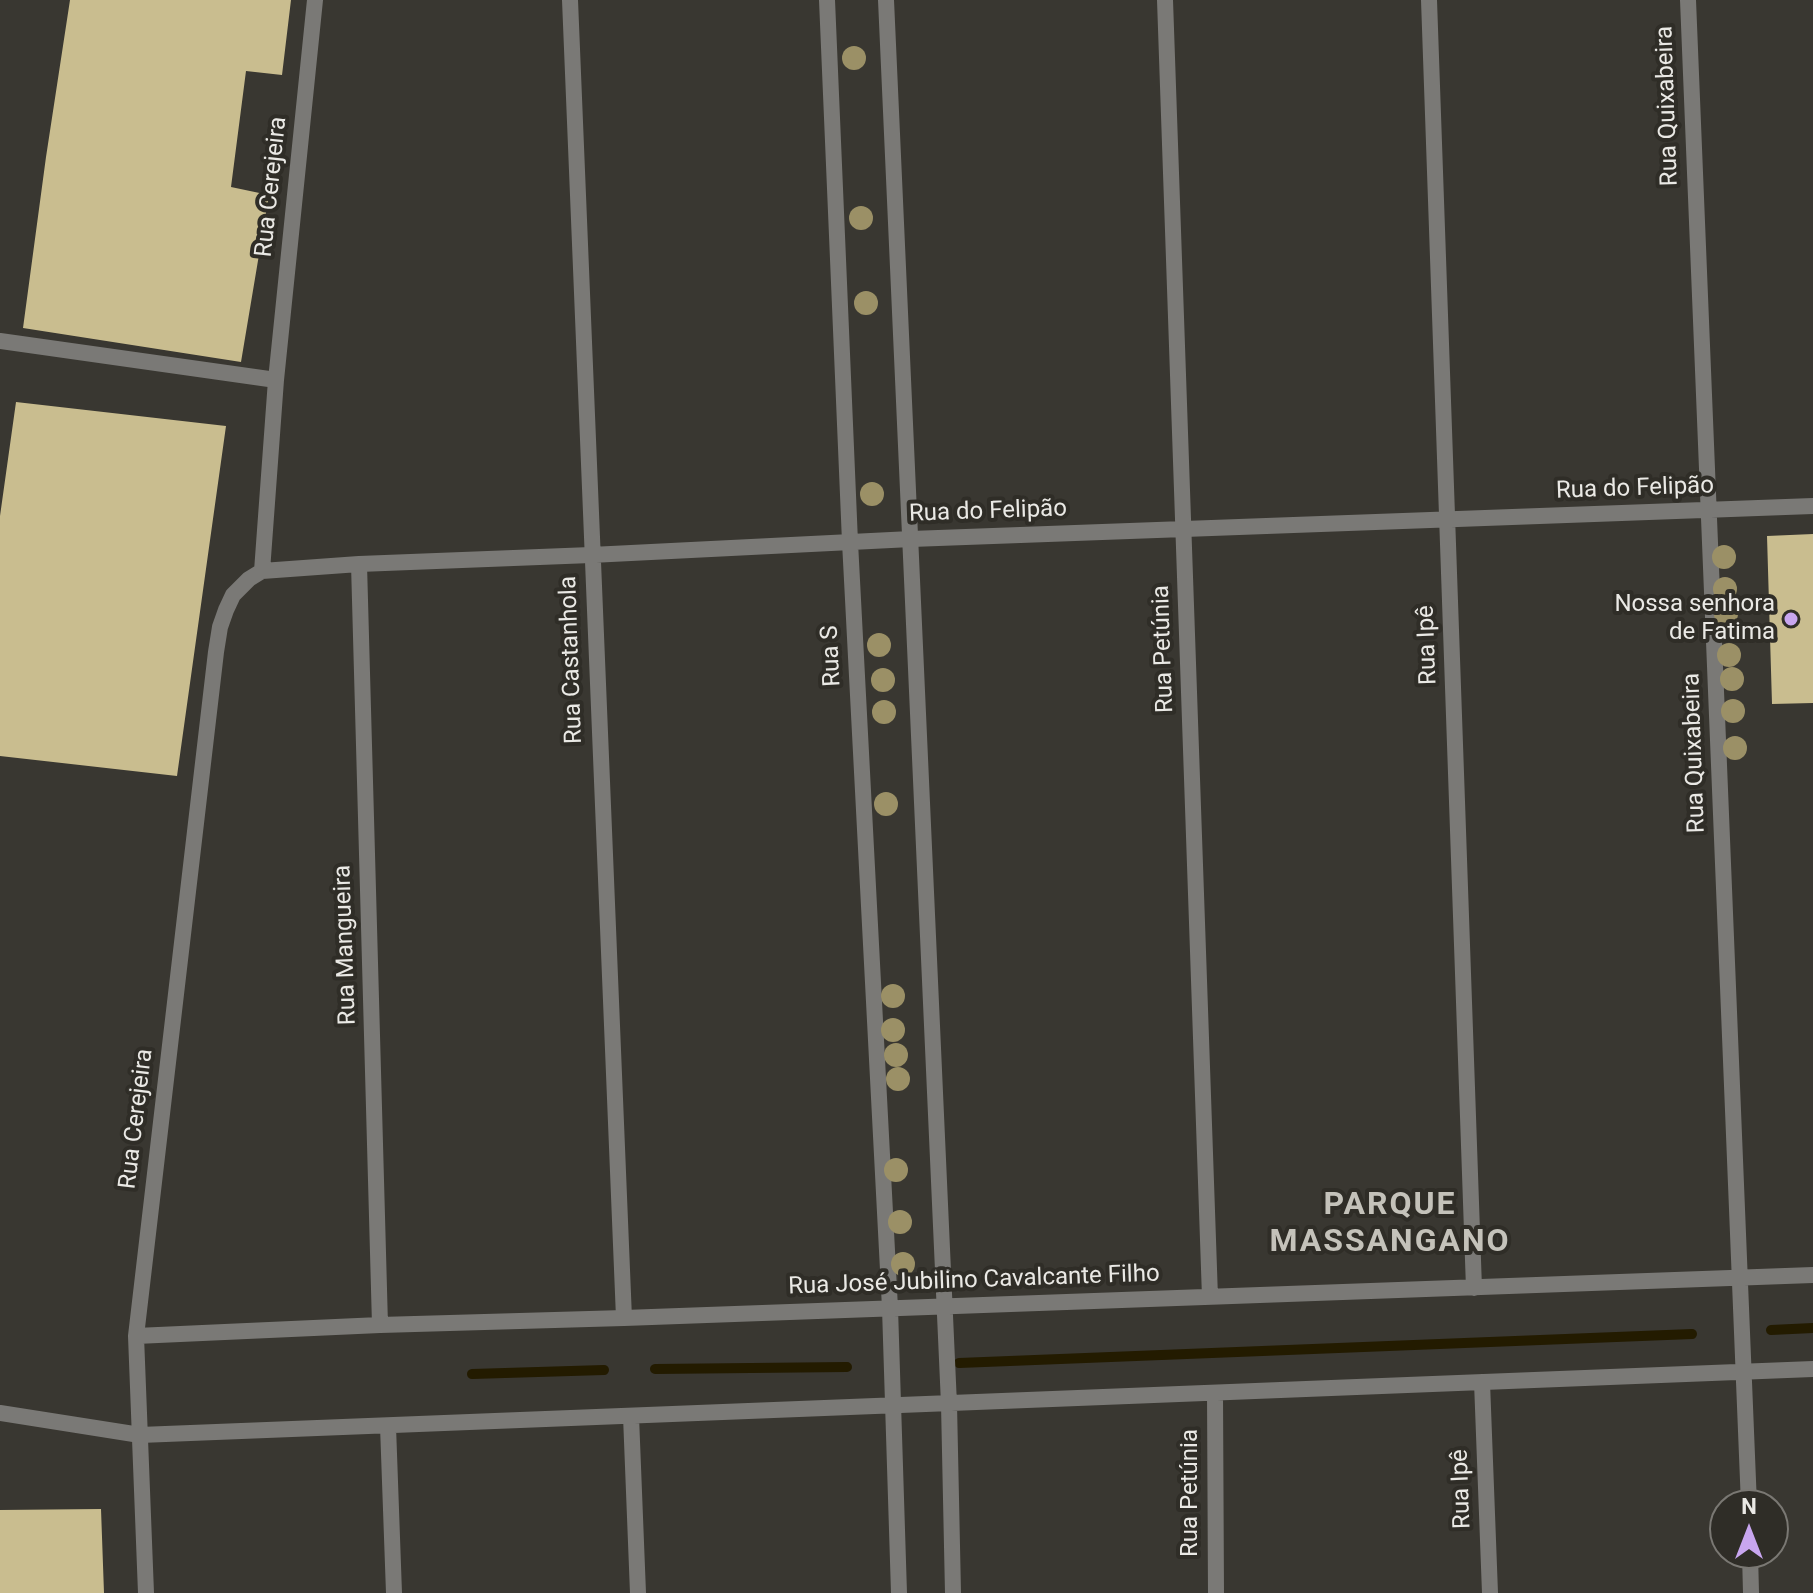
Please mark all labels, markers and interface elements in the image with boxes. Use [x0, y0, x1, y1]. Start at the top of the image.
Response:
street label: Rua Quixabeira [1651, 25, 1685, 187]
street label: Rua Cerejeira [250, 115, 294, 259]
street label: Rua do Felipão [1556, 472, 1714, 506]
street label: Rua do Felipão [909, 495, 1067, 529]
street label: Rua Castanhola [555, 576, 589, 744]
street label: Rua Petúnia [1147, 585, 1181, 713]
place label: Nossa senhora de Fatima [1614, 591, 1775, 647]
street label: Rua Ipê [1412, 605, 1444, 685]
marker: Nossa senhora de Fatima [1782, 610, 1800, 628]
street label: Rua S [816, 625, 848, 687]
street label: Rua Quixabeira [1678, 672, 1712, 834]
street label: Rua Mangueira [329, 864, 363, 1026]
street label: Rua Cerejeira [114, 1047, 160, 1191]
district label: PARQUE MASSANGANO [1269, 1187, 1511, 1262]
street label: Rua José Jubilino Cavalcante Filho [788, 1260, 1160, 1302]
street label: Rua Petúnia [1177, 1429, 1205, 1557]
street label: Rua Ipê [1446, 1449, 1478, 1529]
north arrow [1709, 1489, 1789, 1569]
text: N [1741, 1494, 1757, 1519]

